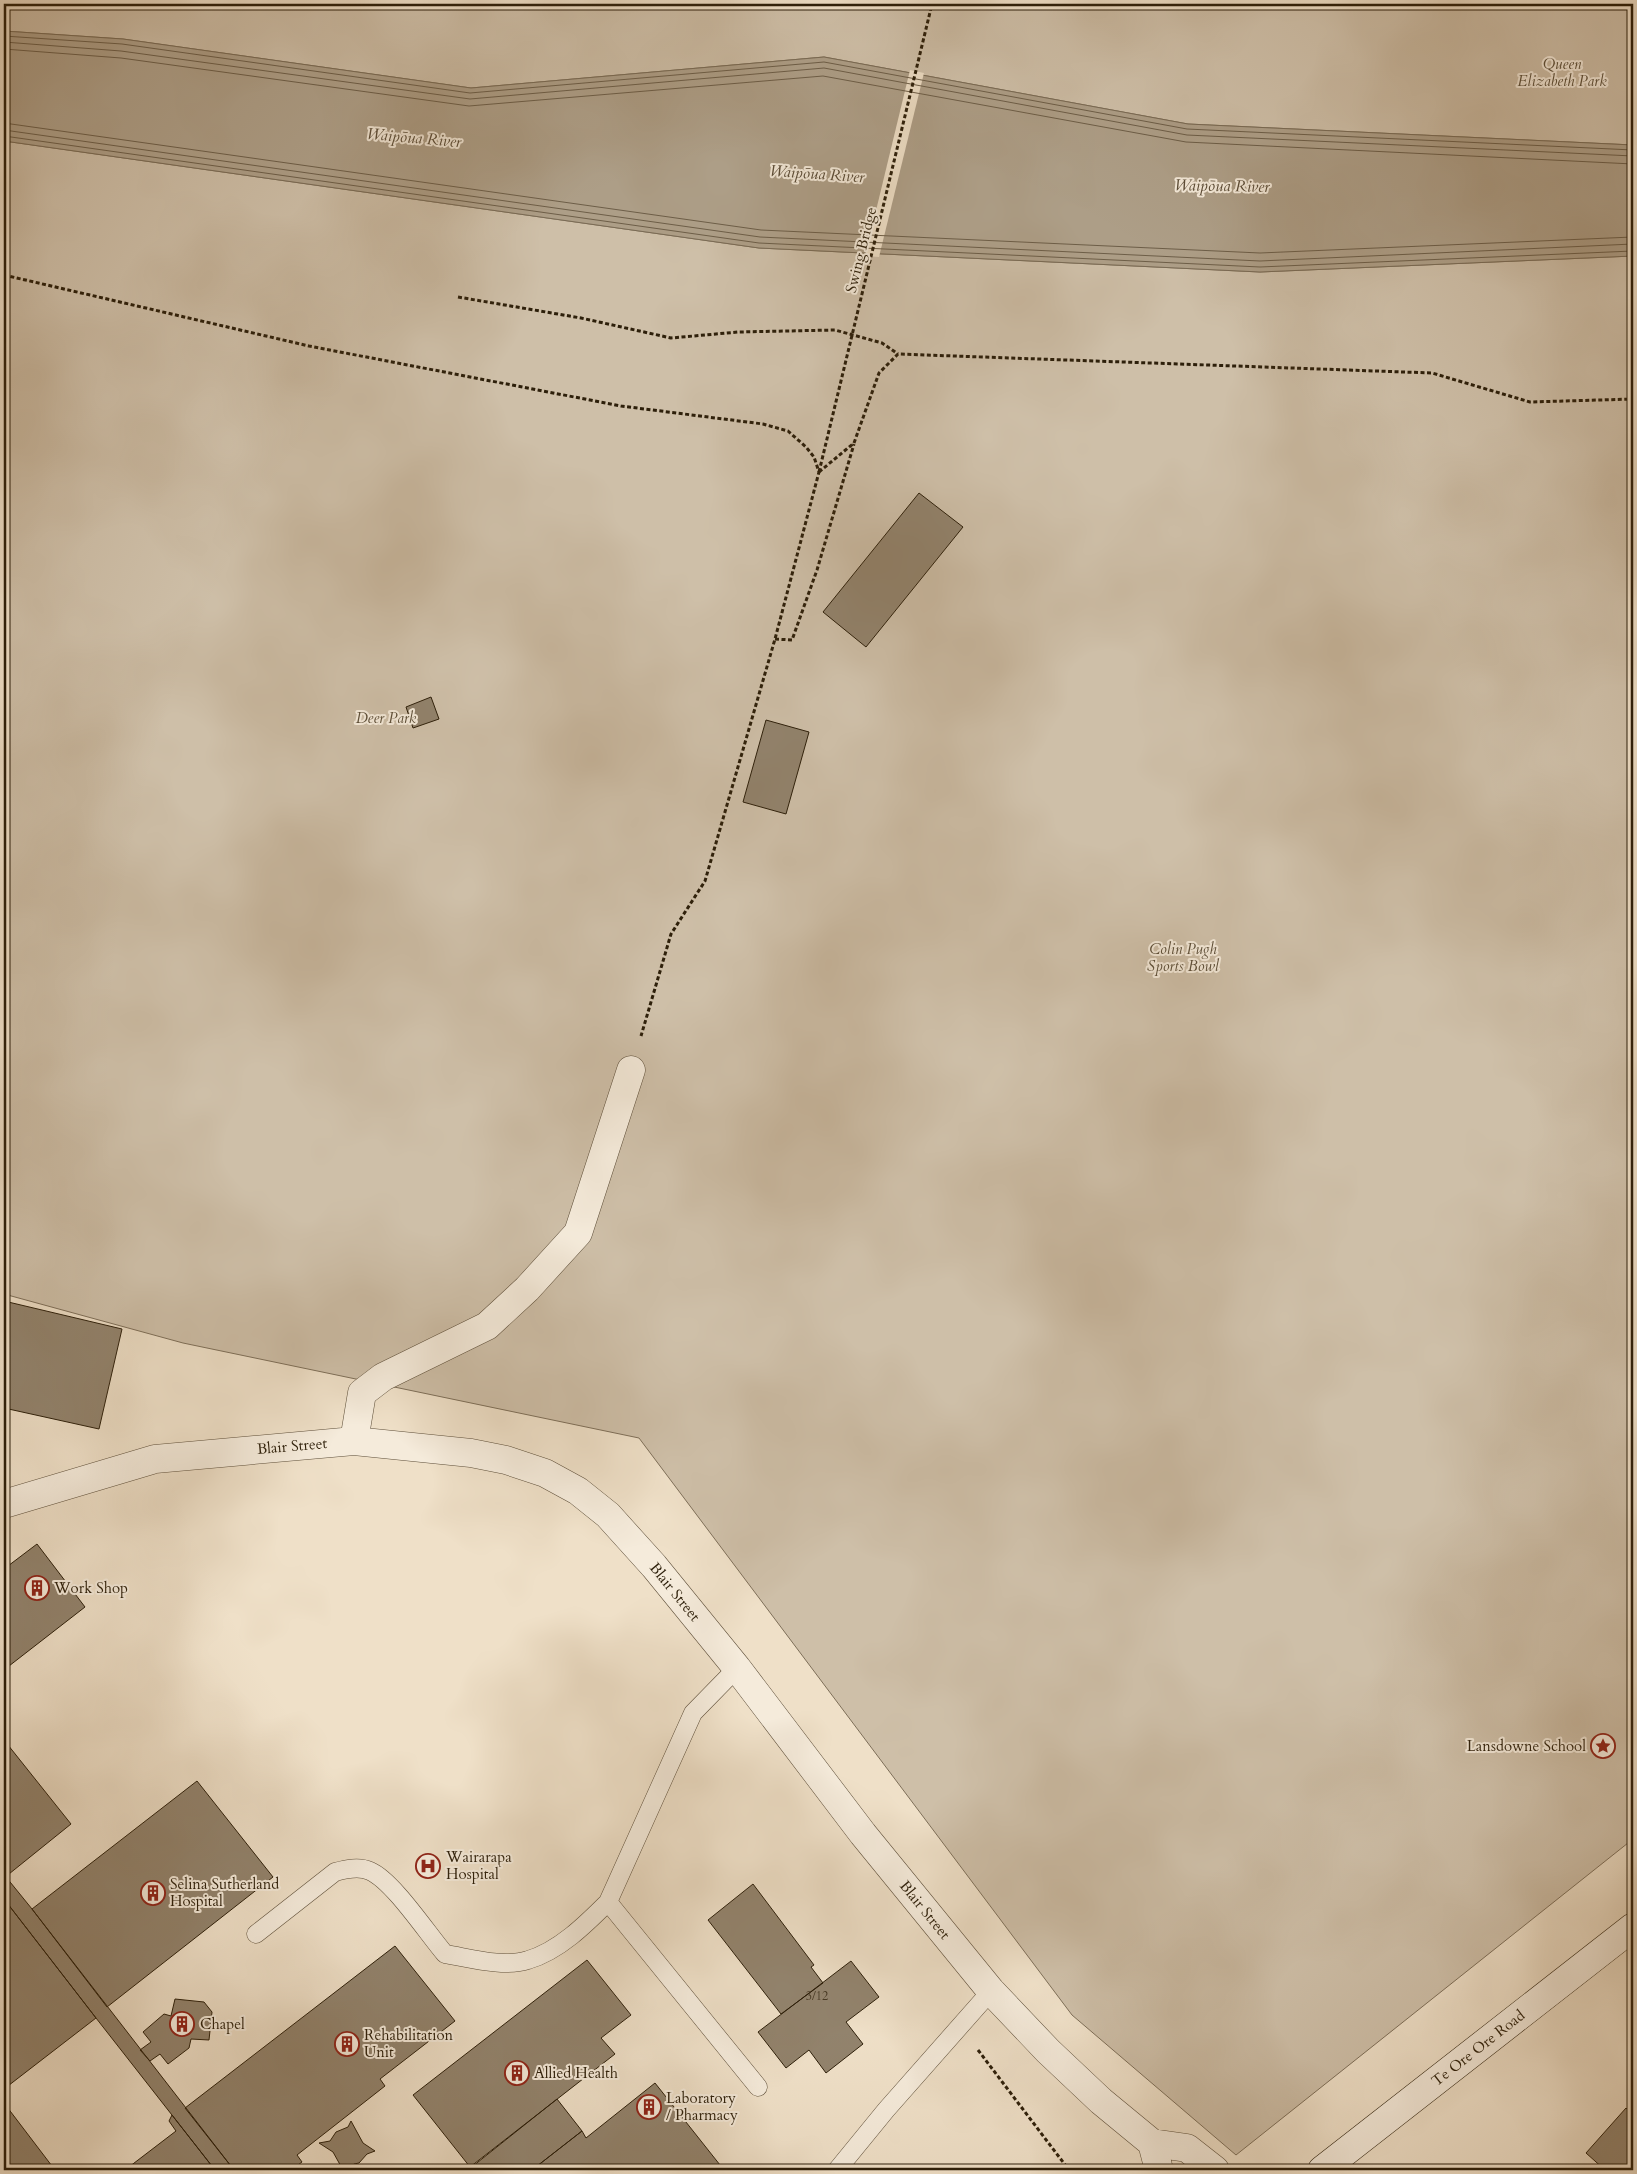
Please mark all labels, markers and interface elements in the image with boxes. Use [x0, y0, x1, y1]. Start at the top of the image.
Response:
park label: Queen Elizabeth Park [1517, 54, 1607, 91]
water label: Waipōua River [366, 123, 463, 153]
water label: Waipōua River [769, 160, 866, 188]
water label: Waipōua River [1174, 174, 1270, 198]
street label: Swing Bridge [841, 205, 881, 295]
park label: Deer Park [356, 708, 417, 728]
park label: Colin Pugh Sports Bowl [1147, 939, 1220, 976]
street label: Blair Street [256, 1433, 328, 1459]
street label: Blair Street [645, 1558, 705, 1626]
building icon: Work Shop [24, 1575, 50, 1601]
place label: Work Shop [53, 1578, 128, 1598]
place icon: Lansdowne School [1590, 1733, 1616, 1759]
place label: Lansdowne School [1467, 1736, 1586, 1756]
place label: Wairarapa Hospital [445, 1847, 512, 1884]
hospital icon: Wairarapa Hospital [415, 1853, 441, 1879]
place label: Selina Sutherland Hospital [170, 1874, 279, 1911]
street label: Blair Street [895, 1876, 955, 1944]
building icon: Selina Sutherland Hospital [140, 1880, 166, 1906]
house number: 3/12 [806, 1988, 828, 2004]
street label: Te Ore Ore Road [1427, 2005, 1529, 2091]
building icon: Chapel [169, 2011, 195, 2037]
place label: Chapel [200, 2014, 245, 2034]
place label: Rehabilitation Unit [364, 2025, 454, 2062]
building icon: Rehabilitation Unit [334, 2031, 360, 2057]
building icon: Allied Health [504, 2060, 530, 2086]
place label: Allied Health [534, 2063, 619, 2083]
place label: Laboratory / Pharmacy [666, 2088, 738, 2125]
building icon: Laboratory / Pharmacy [636, 2094, 662, 2120]

